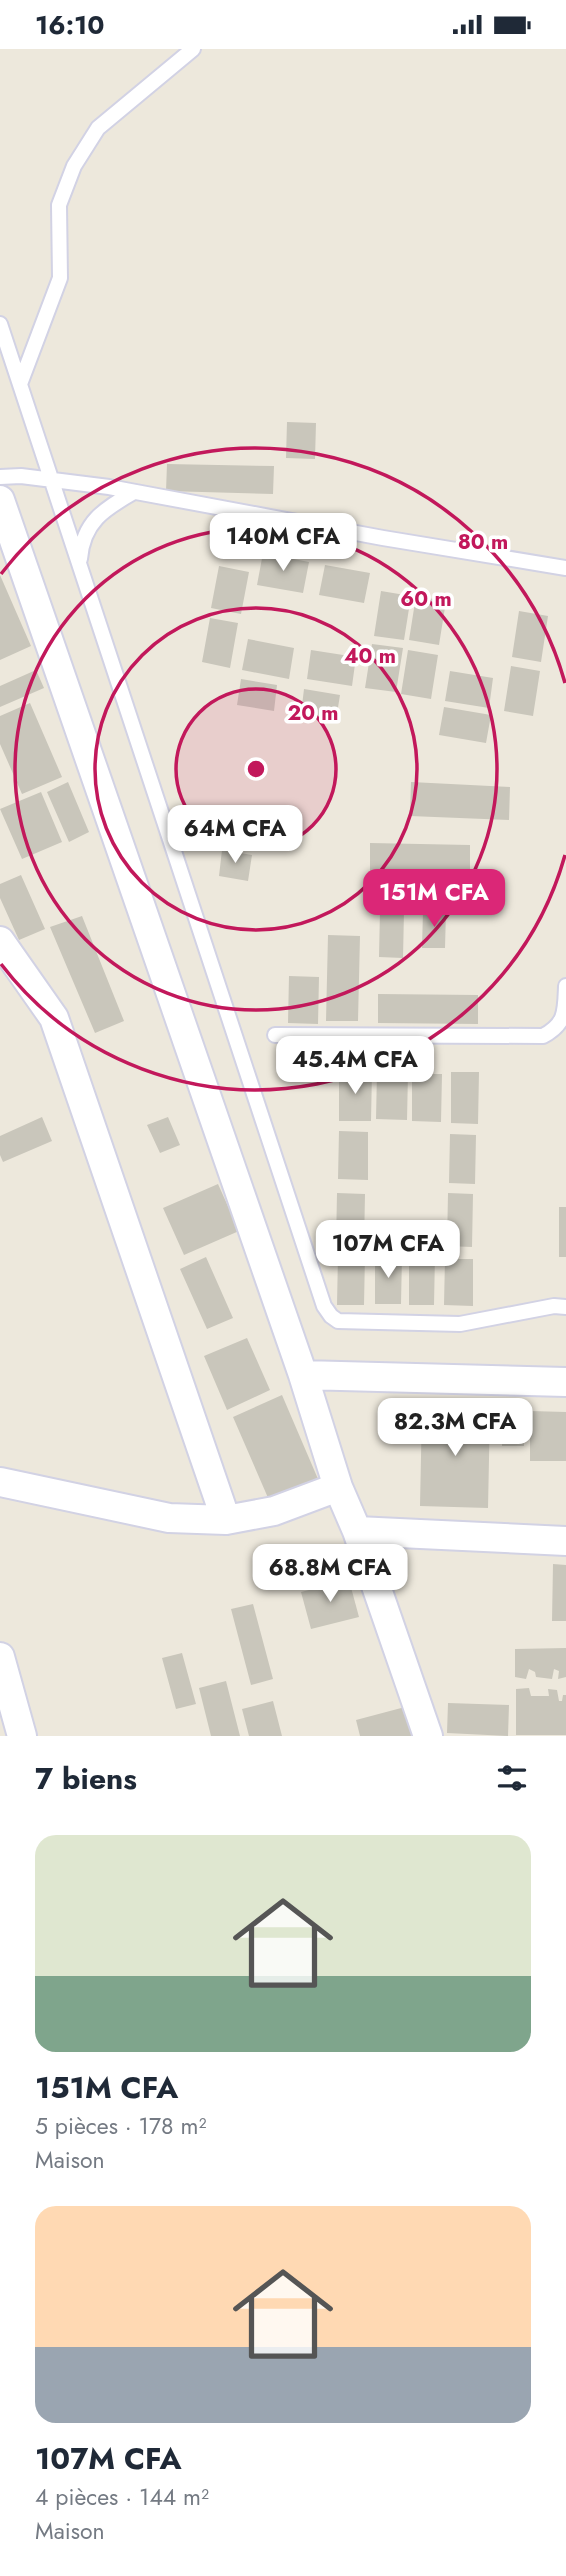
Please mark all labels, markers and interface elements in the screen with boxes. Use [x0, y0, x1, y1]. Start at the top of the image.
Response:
text: 16:10 [35, 6, 104, 44]
pin: 140M CFA [211, 513, 355, 573]
text: 140M CFA [226, 519, 340, 553]
text: 80 m [458, 527, 508, 557]
text: 60 m [400, 584, 452, 614]
text: 40 m [344, 641, 396, 671]
text: 20 m [287, 698, 339, 728]
centre of rings [244, 757, 268, 781]
pin: 64M CFA [170, 805, 300, 865]
text: 64M CFA [184, 811, 286, 845]
pin: 151M CFA [362, 869, 506, 929]
text: 151M CFA [379, 875, 489, 909]
pin: 45.4M CFA [275, 1037, 435, 1096]
text: 45.4M CFA [292, 1042, 418, 1076]
pin: 107M CFA [316, 1221, 460, 1280]
text: 107M CFA [332, 1226, 444, 1260]
pin: 82.3M CFA [375, 1399, 535, 1458]
text: 82.3M CFA [394, 1404, 516, 1438]
pin: 68.8M CFA [250, 1545, 410, 1604]
text: 68.8M CFA [269, 1550, 391, 1584]
text: 7 biens [35, 1757, 137, 1800]
icon: filters [493, 1759, 531, 1797]
icon: home [220, 1880, 346, 2006]
text: 151M CFA [35, 2066, 178, 2109]
text: 5 pièces · 178 m² [35, 2109, 206, 2143]
text: Maison [35, 2143, 105, 2177]
icon: home [220, 2251, 346, 2377]
text: 107M CFA [35, 2437, 182, 2480]
text: 4 pièces · 144 m² [35, 2480, 209, 2514]
text: Maison [35, 2514, 105, 2548]

